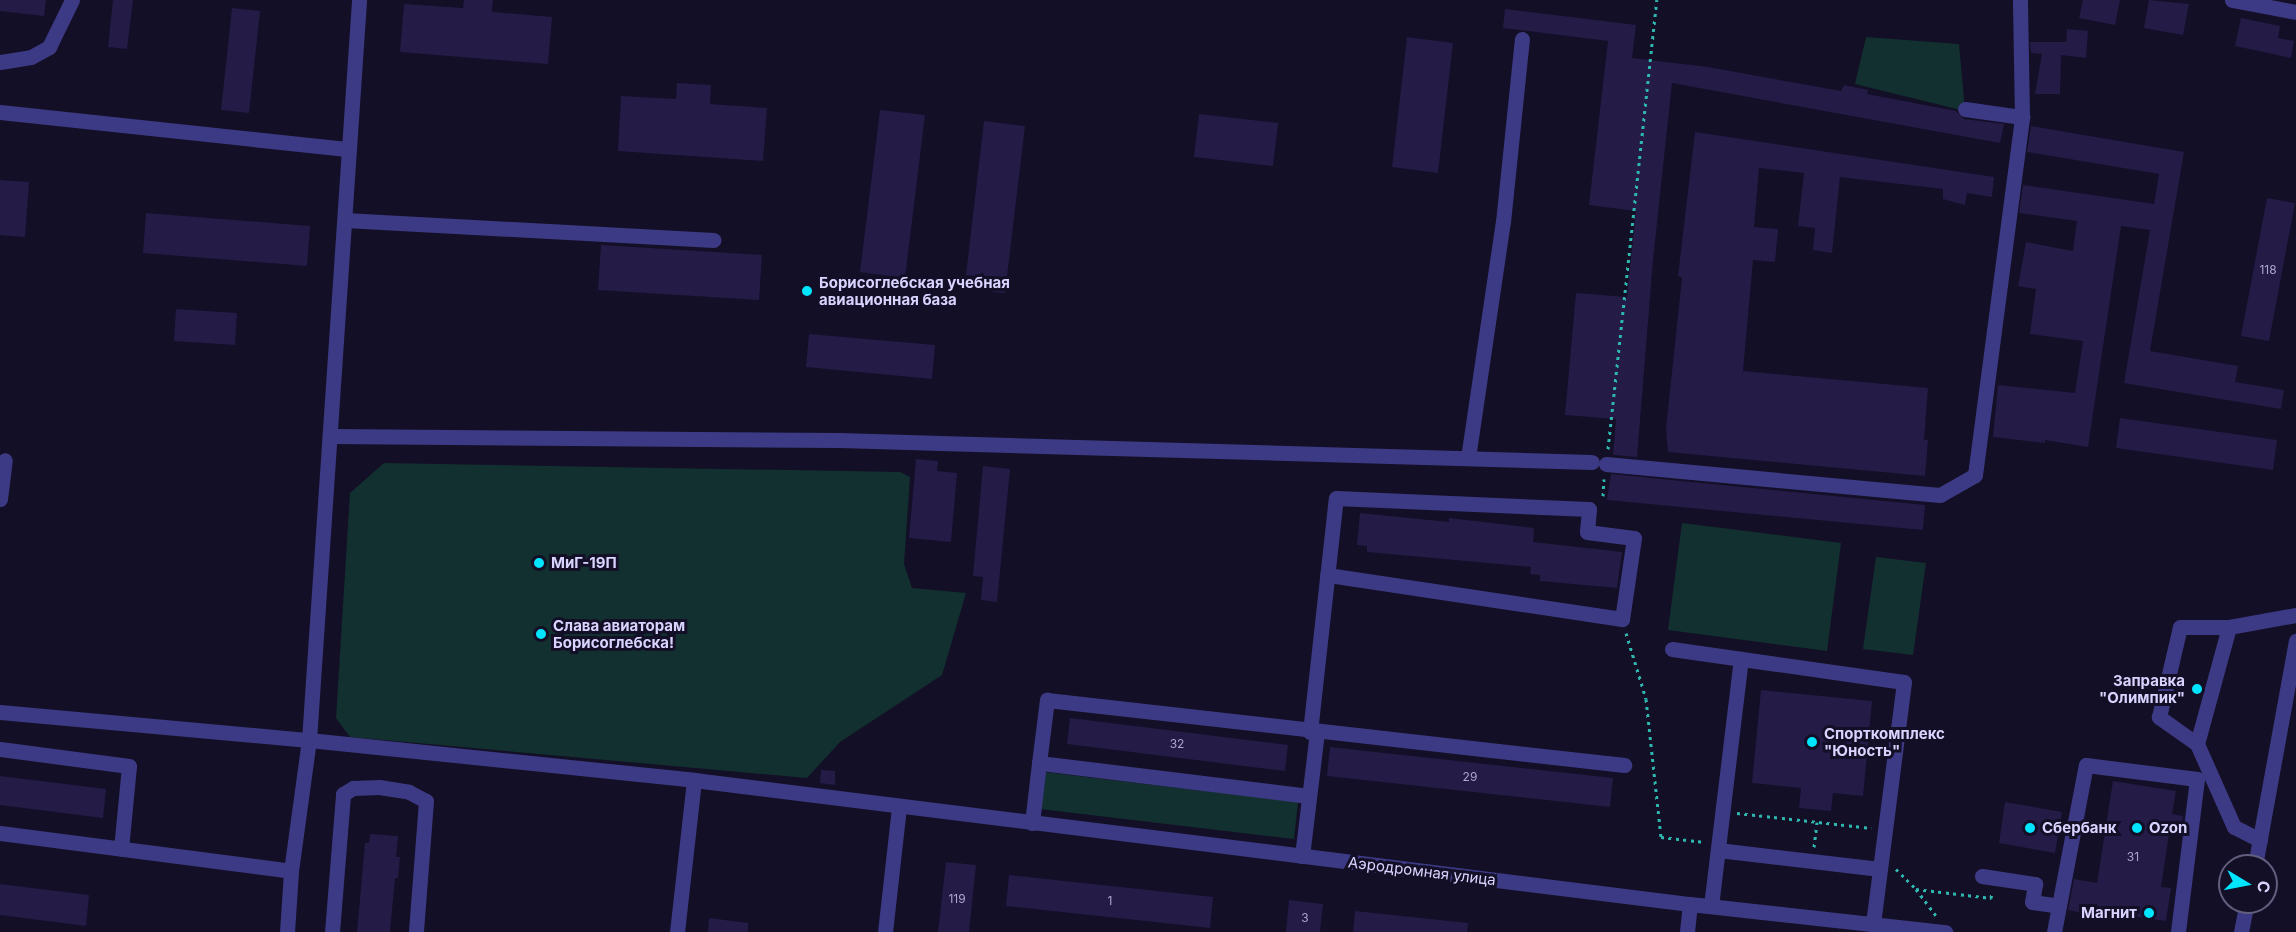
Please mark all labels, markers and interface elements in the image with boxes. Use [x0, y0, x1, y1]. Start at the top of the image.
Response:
house number: 118 [2259, 263, 2277, 277]
place label: Борисоглебская учебная авиационная база [819, 273, 1010, 308]
marker: Борисоглебская учебная авиационная база [800, 284, 814, 298]
place label: МиГ-19П [551, 554, 617, 572]
marker: МиГ-19П [532, 556, 546, 570]
place label: Слава авиаторам Борисоглебска! [553, 616, 685, 651]
marker: Слава авиаторам Борисоглебска! [534, 627, 548, 641]
place label: Заправка "Олимпик" [2099, 671, 2185, 706]
marker: Заправка "Олимпик" [2190, 682, 2204, 696]
place label: Спорткомплекс "Юность" [1824, 724, 1945, 759]
marker: Спорткомплекс "Юность" [1805, 735, 1819, 749]
house number: 32 [1170, 737, 1184, 751]
house number: 29 [1463, 770, 1477, 784]
place label: Сбербанк [2042, 819, 2117, 837]
place label: Ozon [2149, 819, 2187, 837]
marker: Сбербанк [2023, 821, 2037, 835]
marker: Ozon [2130, 821, 2144, 835]
house number: 31 [2127, 850, 2139, 864]
street label: Аэродромная улица [1347, 853, 1497, 889]
north arrow [2218, 854, 2278, 914]
text: С [2253, 879, 2275, 894]
house number: 119 [948, 892, 966, 906]
house number: 1 [1108, 894, 1112, 908]
place label: Магнит [2081, 904, 2137, 922]
marker: Магнит [2142, 906, 2156, 920]
house number: 3 [1301, 911, 1309, 925]

